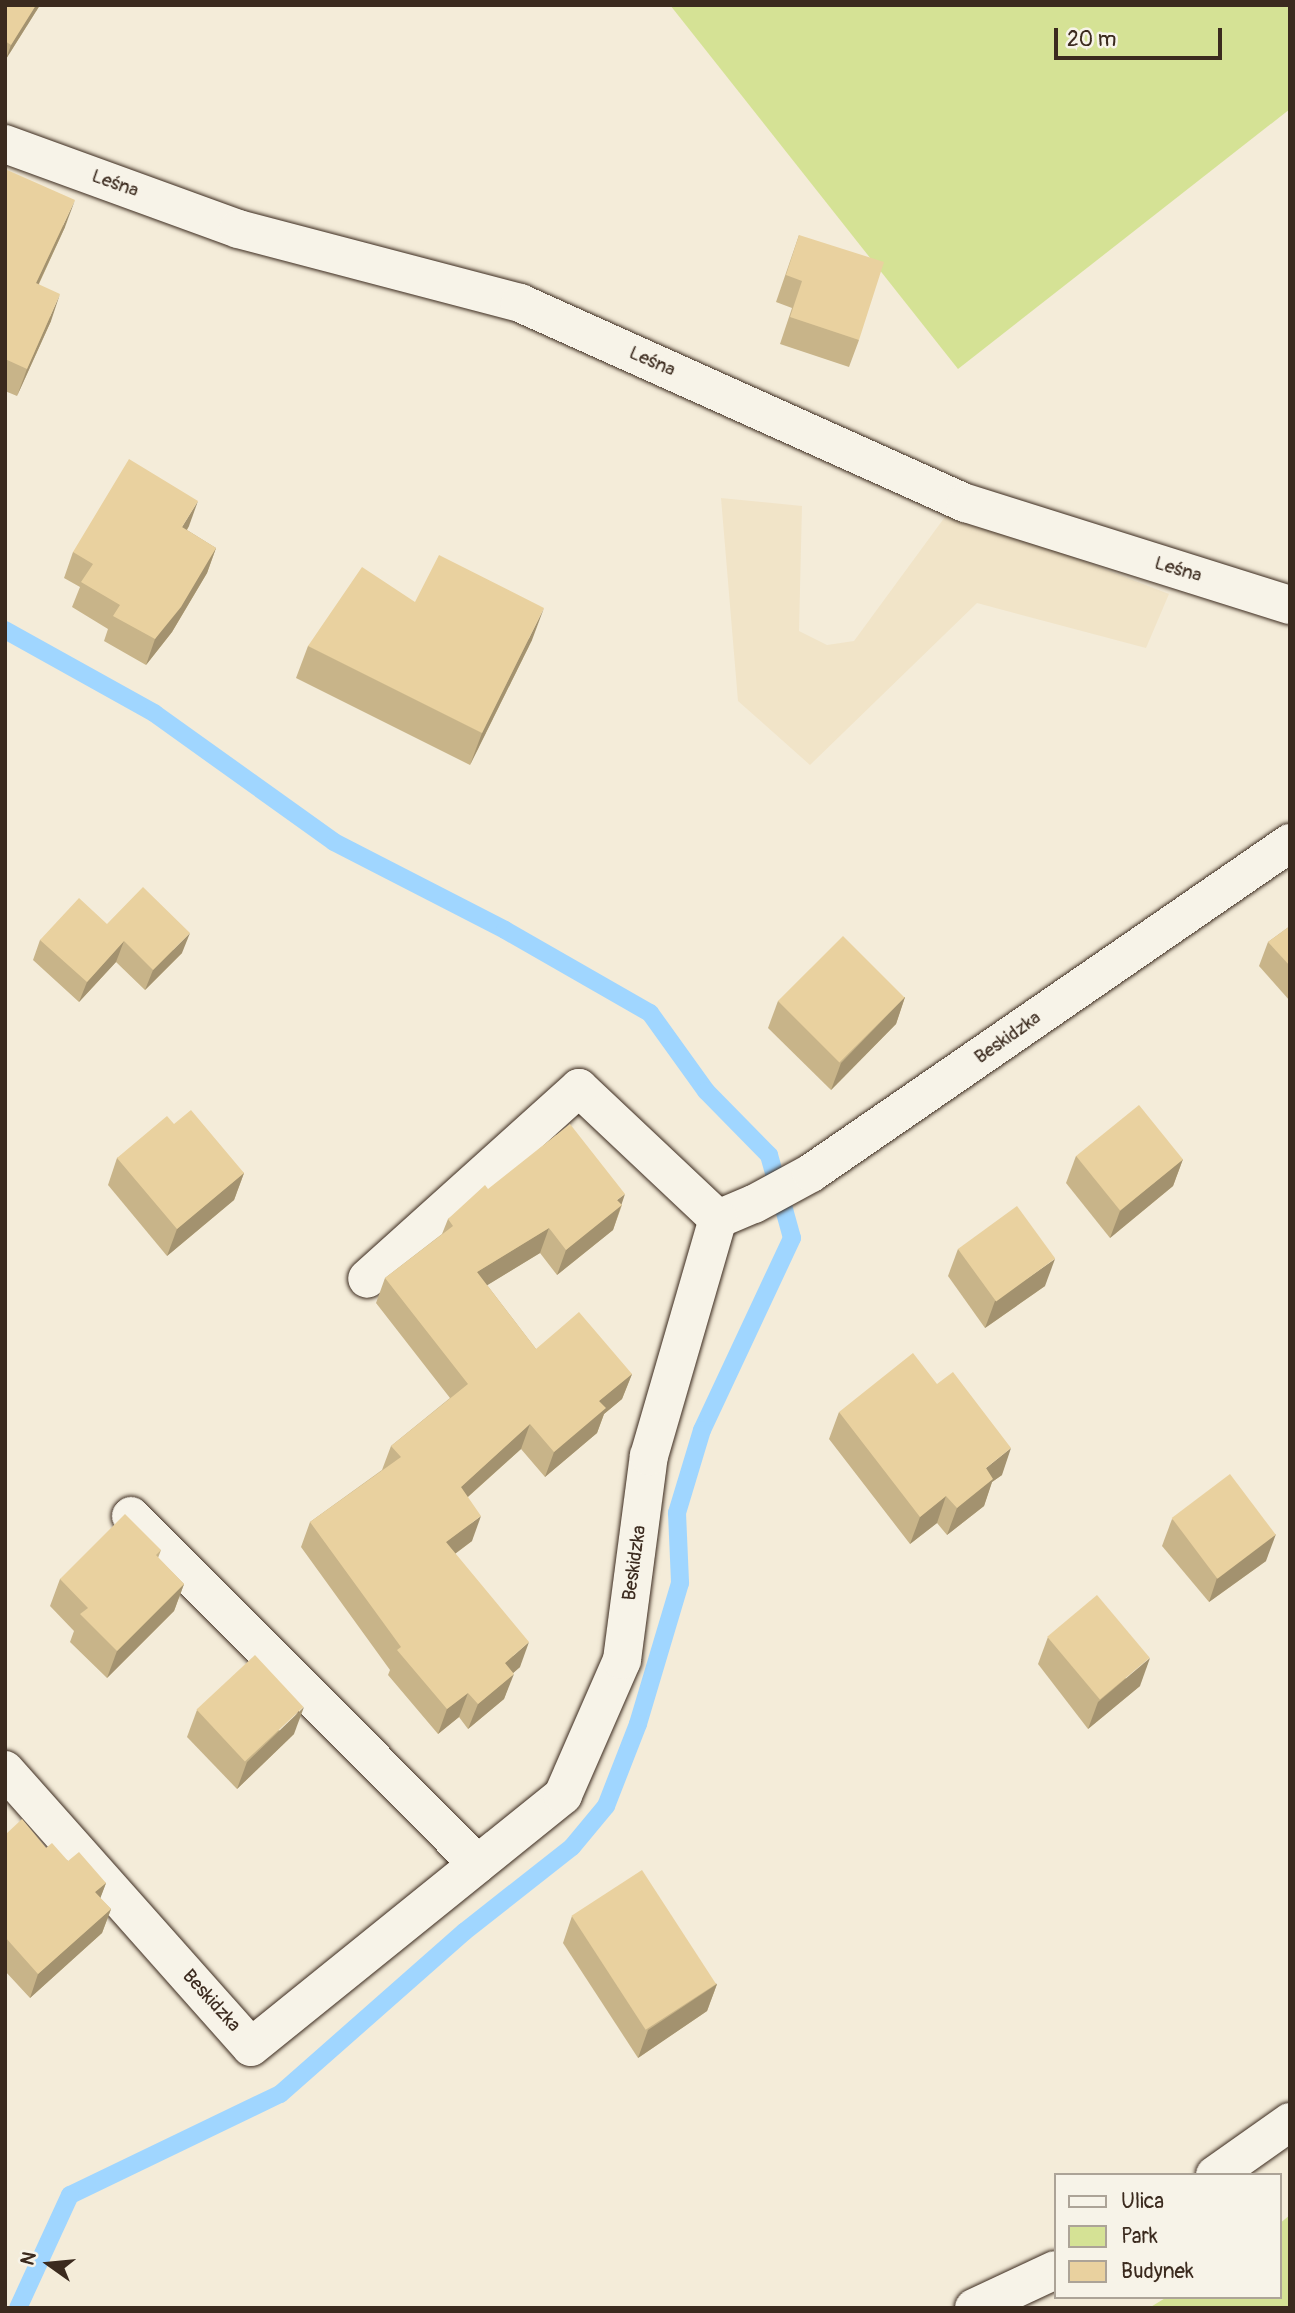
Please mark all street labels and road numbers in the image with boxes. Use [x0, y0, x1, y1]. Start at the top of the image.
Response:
street label: Leśna [88, 165, 142, 203]
street label: Leśna [625, 342, 679, 382]
street label: Leśna [1152, 552, 1204, 588]
street label: Beskidzka [970, 1007, 1046, 1069]
street label: Beskidzka [618, 1524, 652, 1602]
street label: Beskidzka [177, 1965, 245, 2037]

